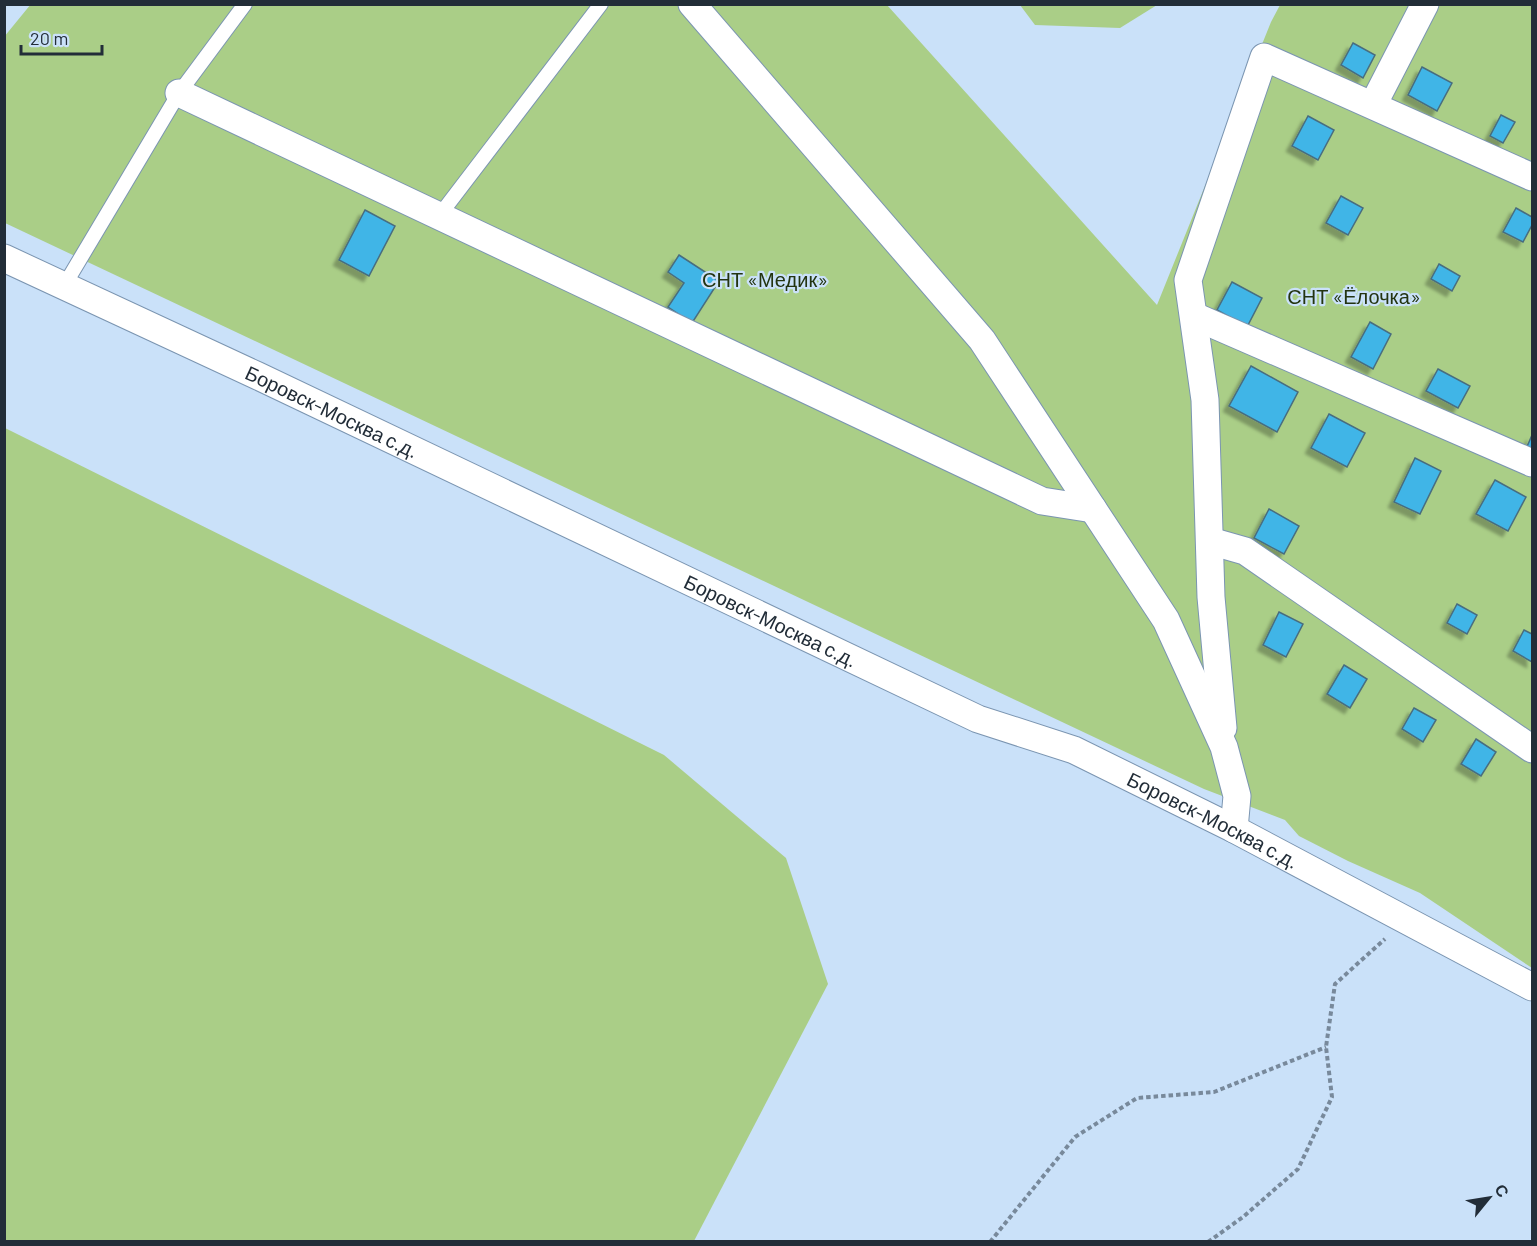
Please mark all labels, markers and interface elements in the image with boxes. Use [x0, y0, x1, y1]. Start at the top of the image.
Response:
scale bar [21, 18, 102, 56]
text: 20 m [30, 27, 68, 49]
park label: СНТ «Медик» [702, 267, 828, 291]
park label: СНТ «Ёлочка» [1287, 284, 1421, 308]
street label: Боровск-Москва с.д. [242, 360, 422, 463]
street label: Боровск-Москва с.д. [680, 569, 861, 672]
street label: Боровск-Москва с.д. [1124, 766, 1303, 873]
north arrow [1459, 1168, 1519, 1228]
text: С [1491, 1180, 1514, 1200]

